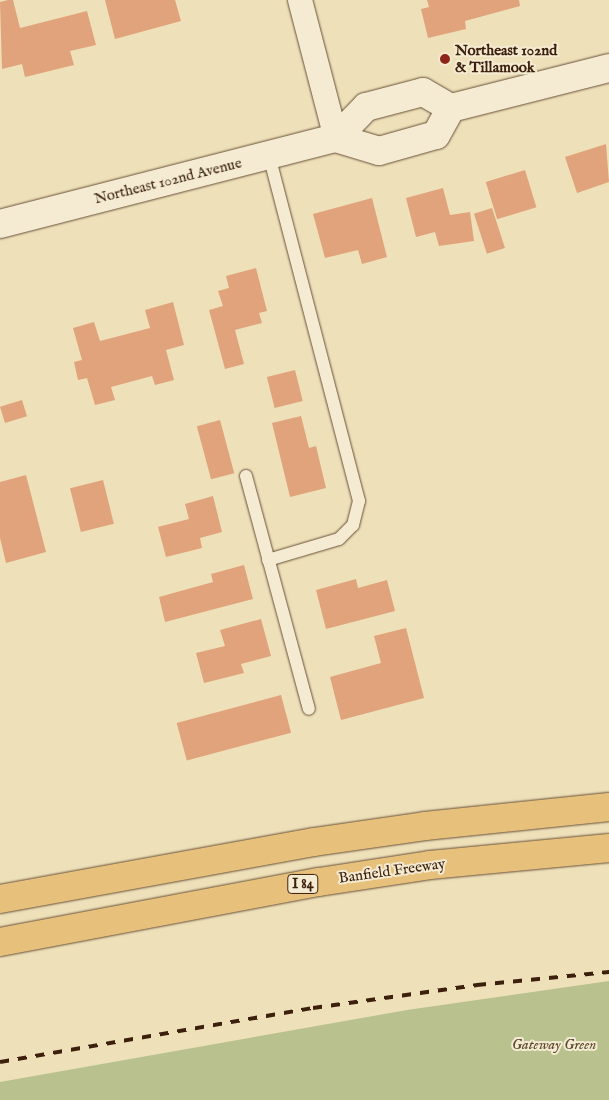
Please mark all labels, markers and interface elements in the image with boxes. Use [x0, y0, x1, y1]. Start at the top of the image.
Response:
place label: Northeast 102nd & Tillamook [455, 41, 557, 76]
marker: Northeast 102nd & Tillamook [439, 53, 451, 65]
street label: Northeast 102nd Avenue [92, 154, 244, 208]
street label: Banfield Freeway [338, 855, 446, 887]
road number: I 84 [287, 872, 319, 896]
park label: Gateway Green [512, 1036, 596, 1054]

